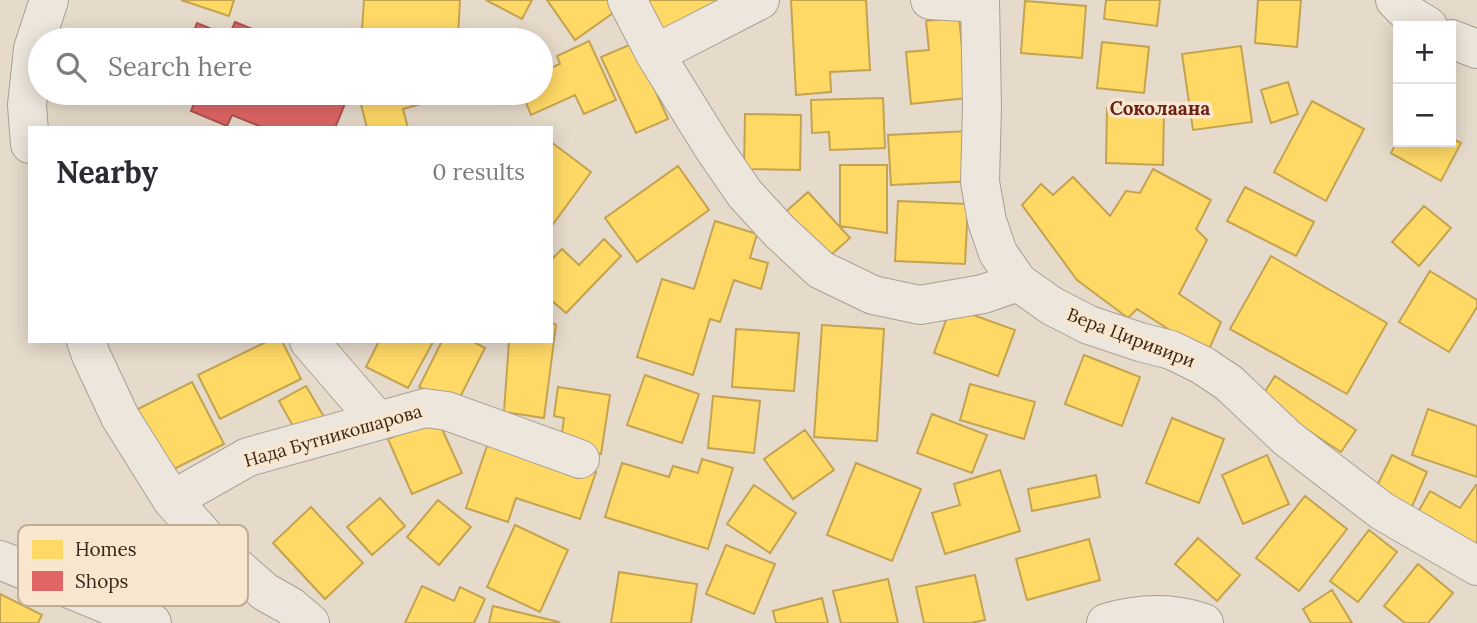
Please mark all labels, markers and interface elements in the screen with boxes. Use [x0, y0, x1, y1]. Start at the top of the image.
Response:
map controls [1393, 21, 1456, 147]
button: + [1393, 21, 1456, 84]
search box [28, 28, 553, 105]
icon: search [52, 48, 90, 86]
text: Search here [108, 50, 252, 83]
button: − [1393, 84, 1456, 147]
district label: Соколаана [1110, 96, 1210, 120]
text: Nearby [56, 153, 158, 191]
text: 0 results [432, 157, 525, 186]
street label: Вера Циривири [1064, 303, 1198, 373]
street label: Нада Бутникошарова [241, 399, 425, 472]
legend [18, 525, 248, 606]
text: Homes [75, 537, 137, 561]
text: Shops [75, 569, 129, 593]

